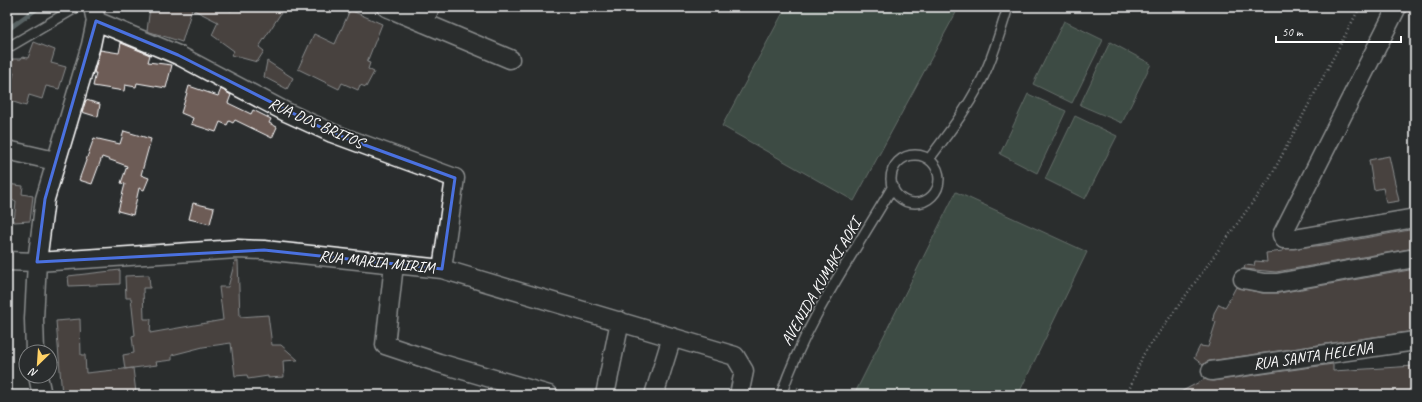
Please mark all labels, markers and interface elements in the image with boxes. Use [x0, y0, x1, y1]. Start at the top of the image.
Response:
scale bar [1276, 18, 1401, 44]
text: 50 m [1282, 24, 1304, 40]
street label: RUA DOS BRITOS [265, 93, 370, 154]
street label: AVENIDA KUMAKI AOKI [777, 212, 867, 349]
street label: RUA MARIA MIRIM [318, 246, 438, 278]
street label: RUA SANTA HELENA [1252, 338, 1375, 374]
north arrow [18, 344, 58, 384]
text: N [26, 364, 40, 381]

